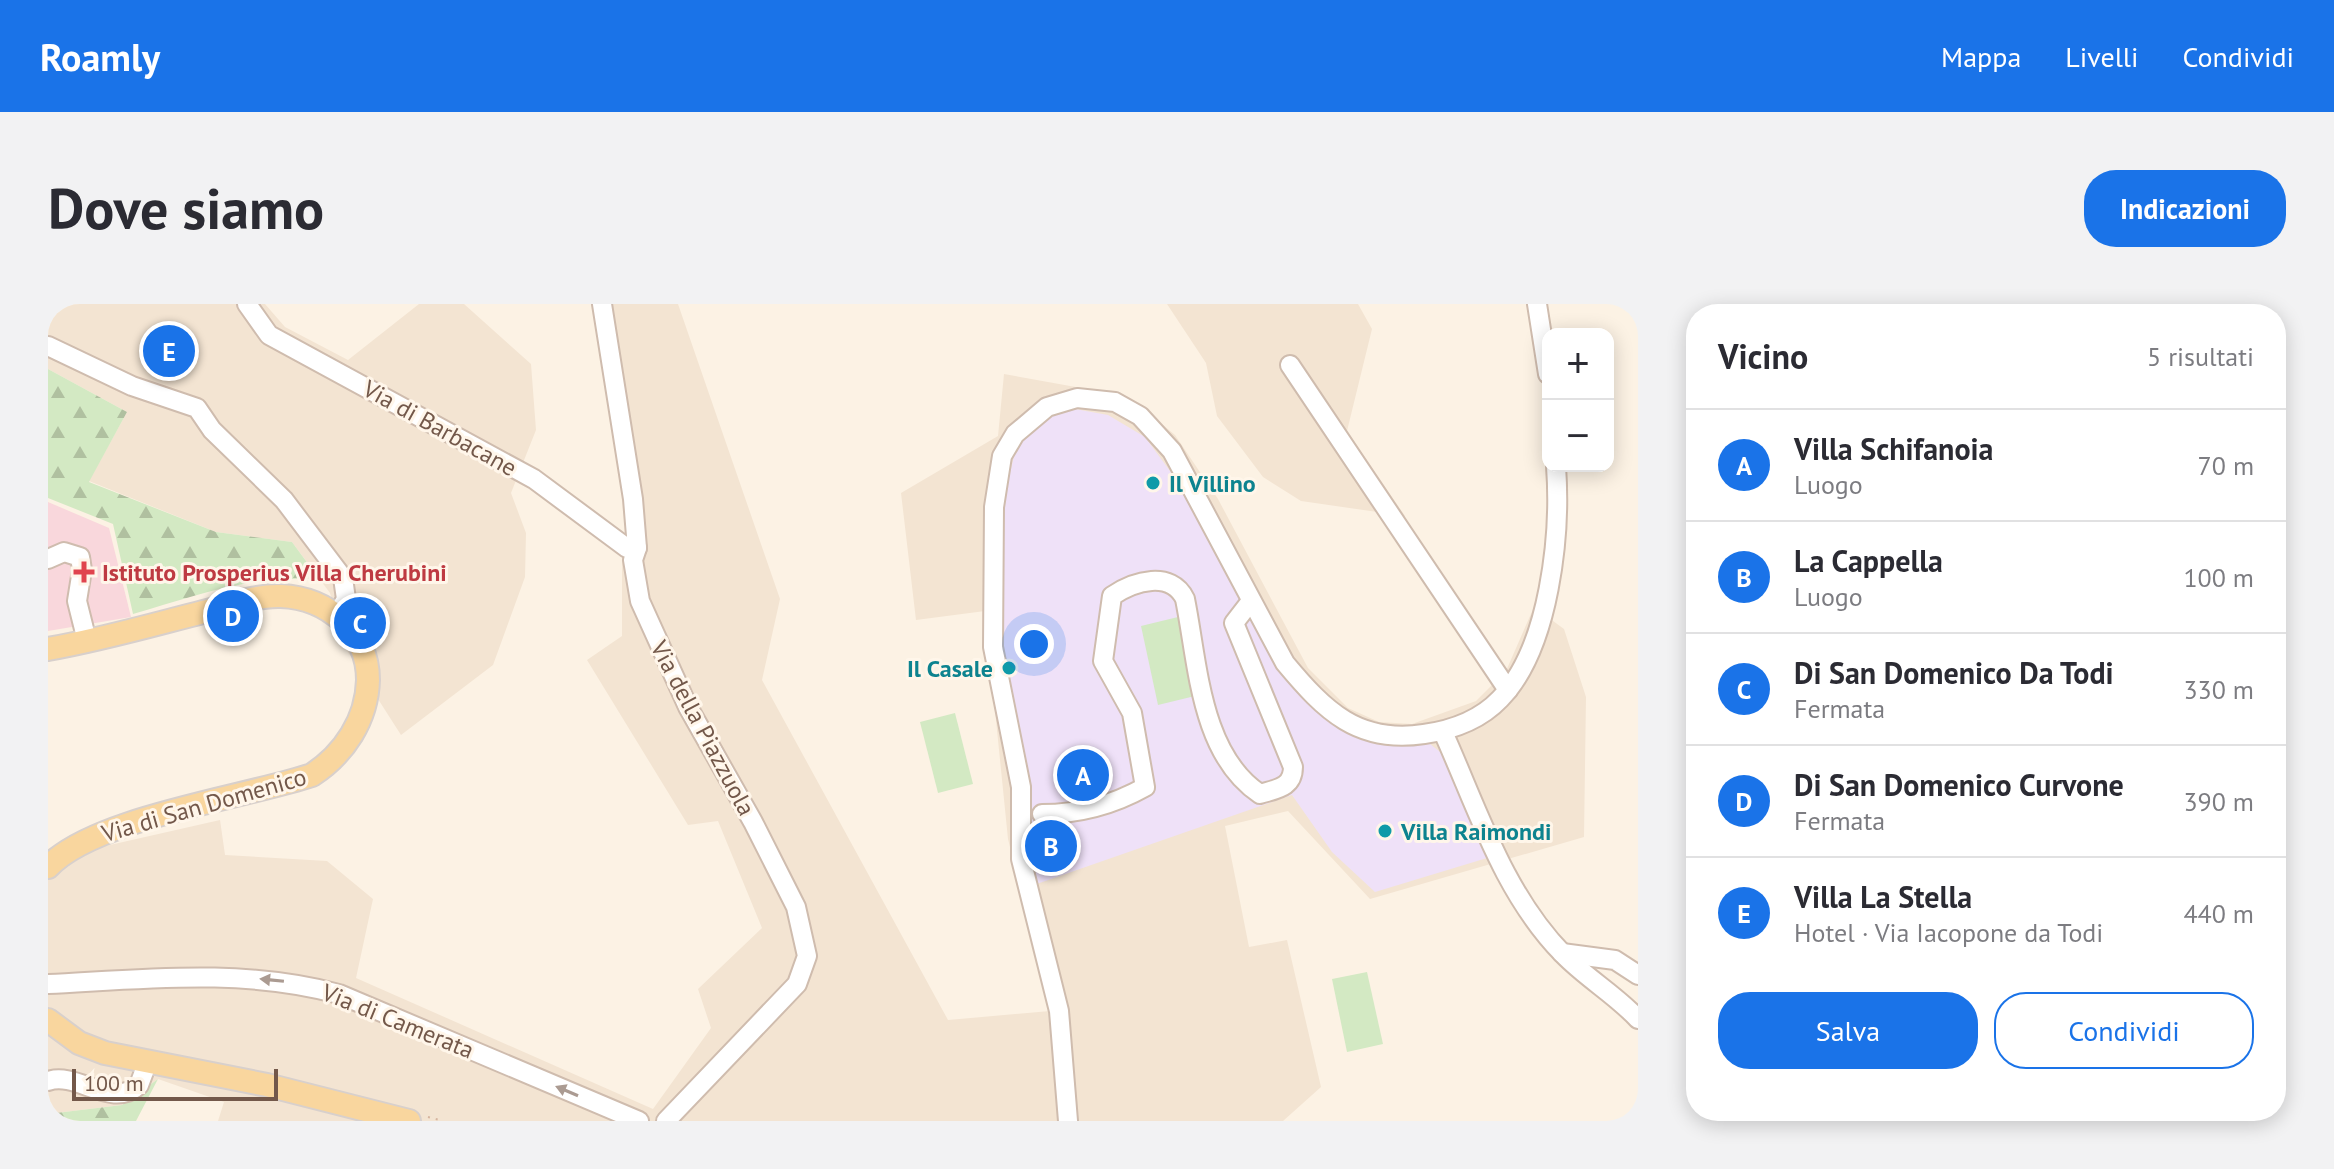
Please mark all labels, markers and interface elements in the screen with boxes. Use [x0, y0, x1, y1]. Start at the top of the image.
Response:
text: Roamly [40, 32, 160, 81]
text: Mappa [1941, 38, 2021, 75]
text: Livelli [2065, 38, 2139, 75]
text: Condividi [2183, 38, 2294, 75]
button: Indicazioni [2084, 170, 2286, 247]
text: Dove siamo [48, 172, 324, 244]
pin: E [143, 321, 195, 381]
map controls [1542, 328, 1614, 472]
button: + [1542, 328, 1614, 400]
text: Vicino [1718, 334, 1808, 378]
text: 5 risultati [2147, 340, 2254, 373]
street label: Via di Barbacane [357, 372, 522, 483]
button: − [1542, 400, 1614, 472]
text: Villa Schifanoia [1794, 429, 1993, 468]
text: A [1736, 449, 1752, 482]
text: 70 m [2198, 449, 2254, 482]
place label: Il Villino [1169, 468, 1256, 499]
text: Luogo [1794, 468, 1863, 501]
marker: Il Villino [1144, 474, 1162, 492]
text: La Cappella [1794, 541, 1943, 580]
place label: Istituto Prosperius Villa Cherubini [102, 557, 447, 588]
marker: Istituto Prosperius Villa Cherubini [73, 561, 95, 583]
text: B [1736, 561, 1752, 594]
text: 100 m [2183, 561, 2254, 594]
text: Luogo [1794, 580, 1863, 613]
pin: D [207, 586, 259, 646]
pin: C [334, 593, 386, 653]
your location [1014, 624, 1054, 664]
street label: Via della Piazzuola [643, 634, 762, 821]
place label: Il Casale [907, 653, 993, 684]
text: Di San Domenico Da Todi [1794, 653, 2114, 692]
marker: Il Casale [1000, 659, 1018, 677]
text: C [1737, 673, 1751, 706]
text: 330 m [2183, 673, 2254, 706]
text: Fermata [1794, 692, 1885, 725]
pin: A [1057, 745, 1109, 805]
street label: Via di San Domenico [97, 761, 310, 849]
text: Di San Domenico Curvone [1794, 765, 2124, 804]
text: D [1736, 785, 1752, 818]
text: 390 m [2183, 785, 2254, 818]
text: Fermata [1794, 804, 1885, 837]
pin: B [1025, 816, 1077, 876]
place label: Villa Raimondi [1400, 816, 1551, 847]
marker: Villa Raimondi [1376, 822, 1394, 840]
text: Villa La Stella [1794, 877, 1972, 916]
text: E [1737, 897, 1751, 930]
text: 440 m [2183, 897, 2254, 930]
text: Hotel · Via Iacopone da Todi [1794, 916, 2103, 949]
one-way arrow [260, 973, 285, 986]
street label: Via di Camerata [317, 976, 479, 1066]
button: Salva [1718, 992, 1978, 1069]
button: Condividi [1994, 992, 2254, 1069]
scale bar [72, 1065, 278, 1101]
text: 100 m [84, 1069, 144, 1097]
one-way arrow [555, 1084, 579, 1097]

